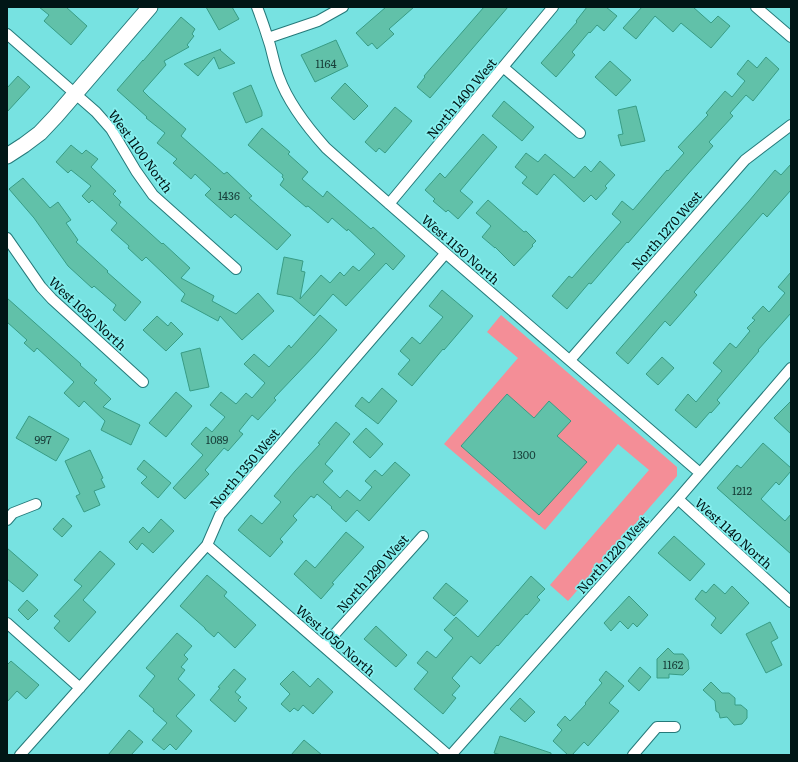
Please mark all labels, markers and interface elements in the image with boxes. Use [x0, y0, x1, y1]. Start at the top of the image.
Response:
street label: North 1400 West [421, 53, 501, 143]
house number: 1164 [316, 55, 336, 71]
street label: West 1100 North [104, 105, 178, 197]
street label: North 1270 West [626, 186, 706, 274]
house number: 1436 [218, 187, 240, 203]
street label: West 1150 North [418, 210, 505, 289]
street label: West 1050 North [45, 272, 131, 354]
street label: North 1350 West [205, 423, 284, 512]
house number: 997 [35, 431, 52, 447]
house number: 1089 [206, 431, 229, 447]
house number: 1300 [512, 446, 536, 462]
house number: 1212 [732, 482, 752, 498]
street label: West 1140 North [691, 493, 777, 573]
street label: North 1220 West [572, 510, 653, 597]
street label: North 1290 West [332, 529, 413, 616]
street label: West 1050 North [292, 600, 380, 680]
house number: 1162 [663, 656, 684, 672]

